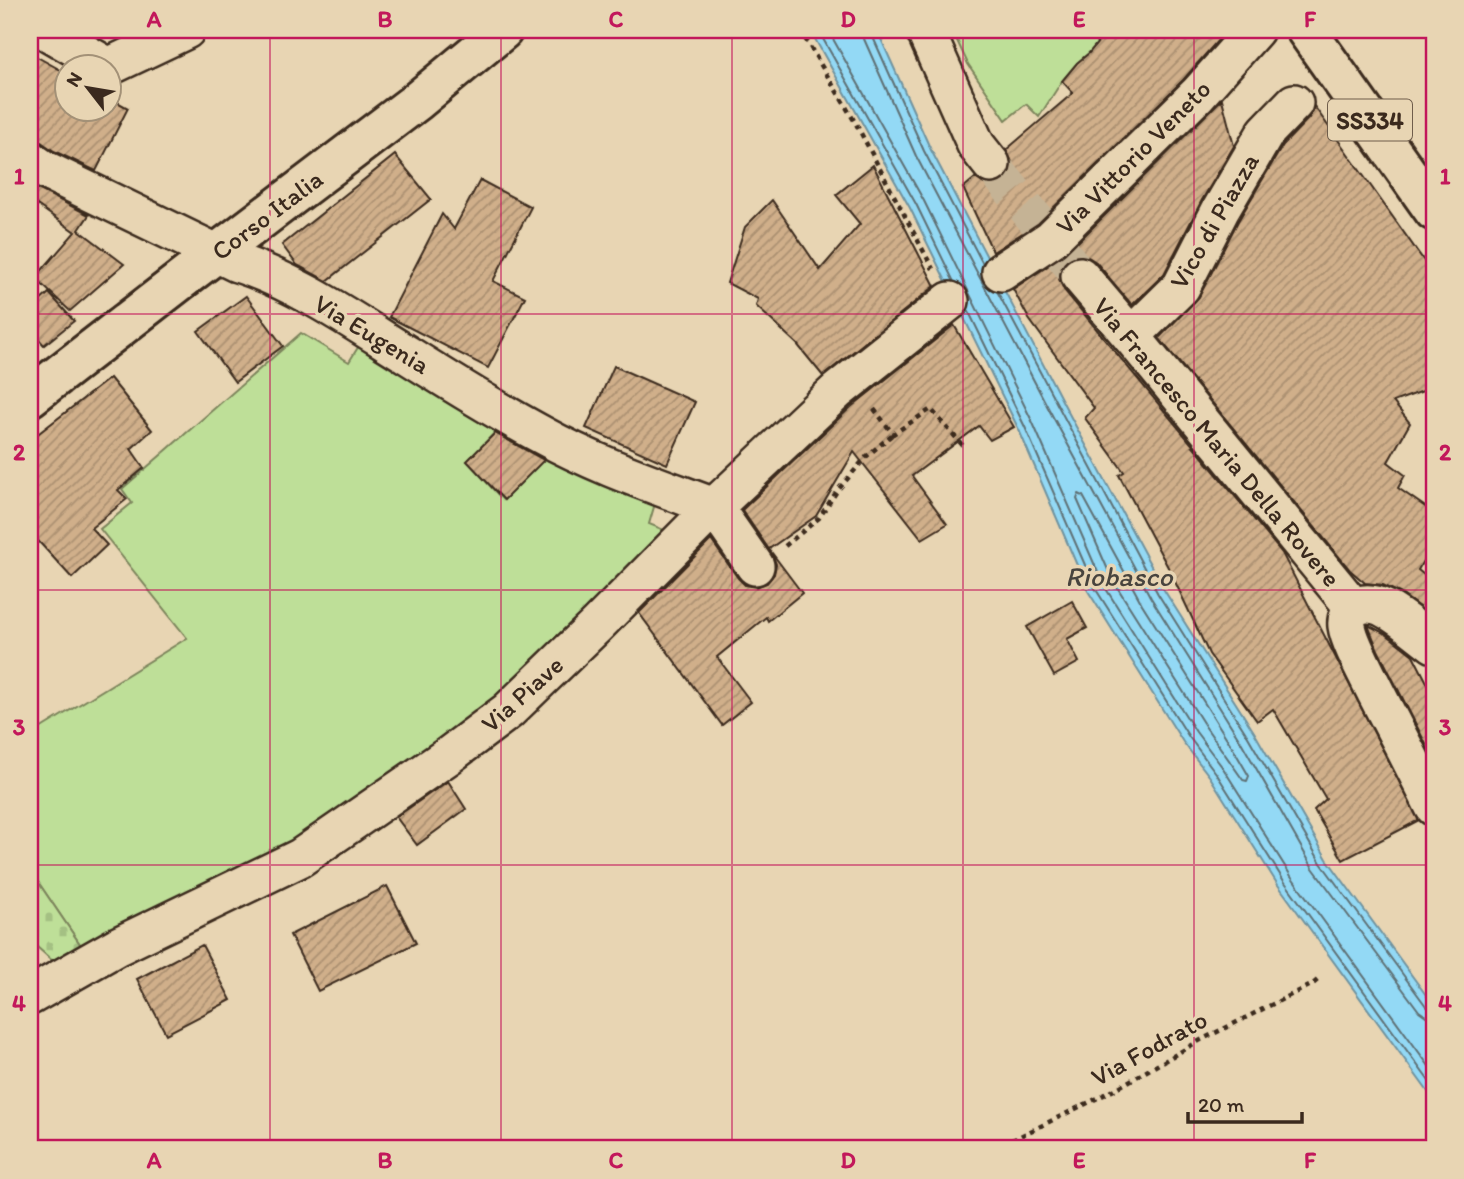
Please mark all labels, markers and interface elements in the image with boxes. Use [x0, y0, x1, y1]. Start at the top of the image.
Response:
text: A [146, 5, 162, 33]
text: B [378, 5, 393, 33]
text: C [609, 5, 624, 33]
text: D [840, 5, 856, 33]
text: E [1073, 5, 1086, 33]
text: F [1304, 5, 1317, 33]
north arrow [52, 52, 122, 122]
text: N [61, 68, 87, 91]
street label: Via Vittorio Veneto [1049, 73, 1217, 241]
road number: SS334 [1328, 100, 1412, 140]
street label: Vico di Piazza [1162, 147, 1266, 295]
text: 1 [14, 162, 25, 190]
text: 1 [1440, 162, 1451, 190]
street label: Corso Italia [205, 163, 329, 267]
street label: Via Eugenia [308, 287, 436, 381]
street label: Via Francesco Maria Della Rovere [1086, 291, 1348, 593]
text: 2 [13, 438, 26, 466]
text: 2 [1439, 438, 1452, 466]
water label: Riobasco [1065, 559, 1173, 593]
street label: Via Piave [474, 649, 570, 739]
text: 3 [13, 713, 26, 741]
text: 3 [1439, 713, 1452, 741]
text: 4 [12, 989, 26, 1017]
text: 4 [1438, 989, 1452, 1017]
street label: Via Fodrato [1085, 1003, 1213, 1093]
scale bar [1188, 1081, 1301, 1125]
text: 20 m [1198, 1092, 1245, 1117]
text: A [146, 1146, 162, 1174]
text: B [378, 1146, 393, 1174]
text: C [609, 1146, 624, 1174]
text: D [840, 1146, 856, 1174]
text: E [1073, 1146, 1086, 1174]
text: F [1304, 1146, 1317, 1174]

